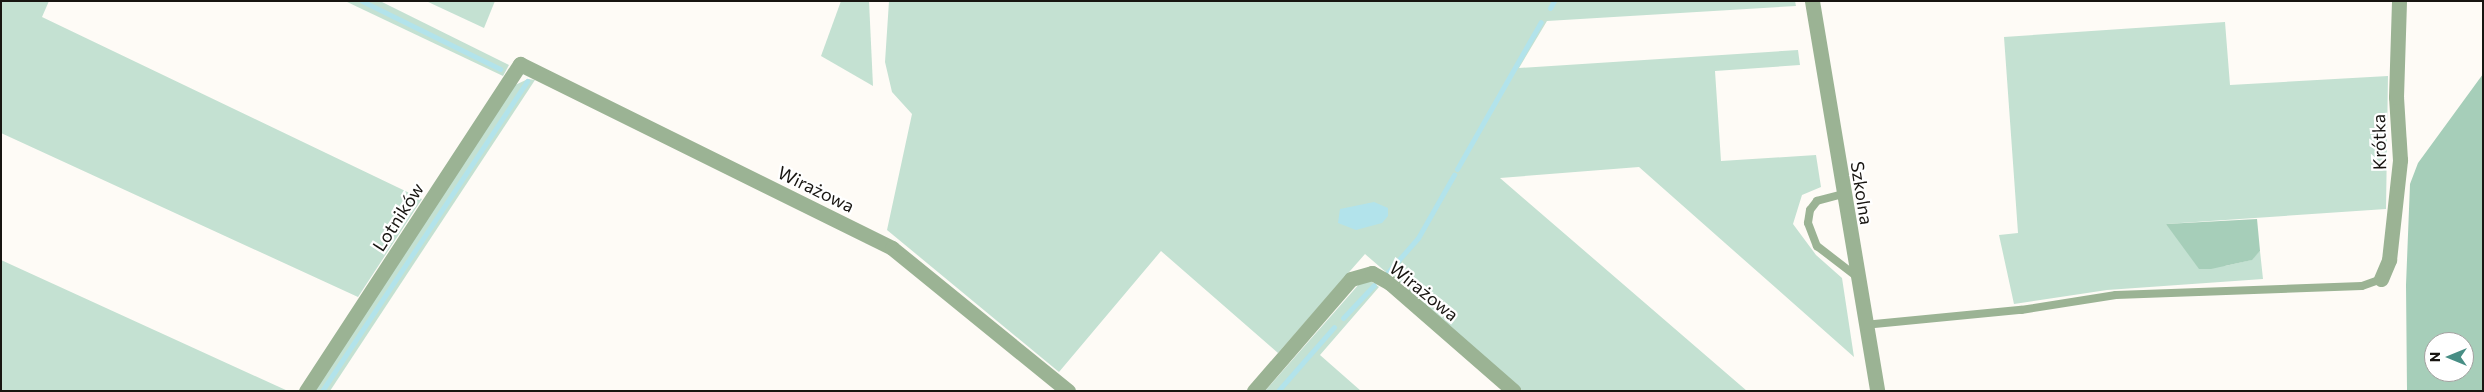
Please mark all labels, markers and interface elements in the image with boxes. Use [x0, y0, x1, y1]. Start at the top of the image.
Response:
street label: Krótka [2368, 114, 2390, 170]
street label: Szkolna [1846, 160, 1878, 226]
street label: Wirażowa [774, 161, 858, 217]
street label: Lotników [368, 179, 428, 255]
street label: Wirażowa [1385, 257, 1463, 325]
north arrow [2424, 332, 2474, 382]
text: N [2426, 352, 2443, 362]

